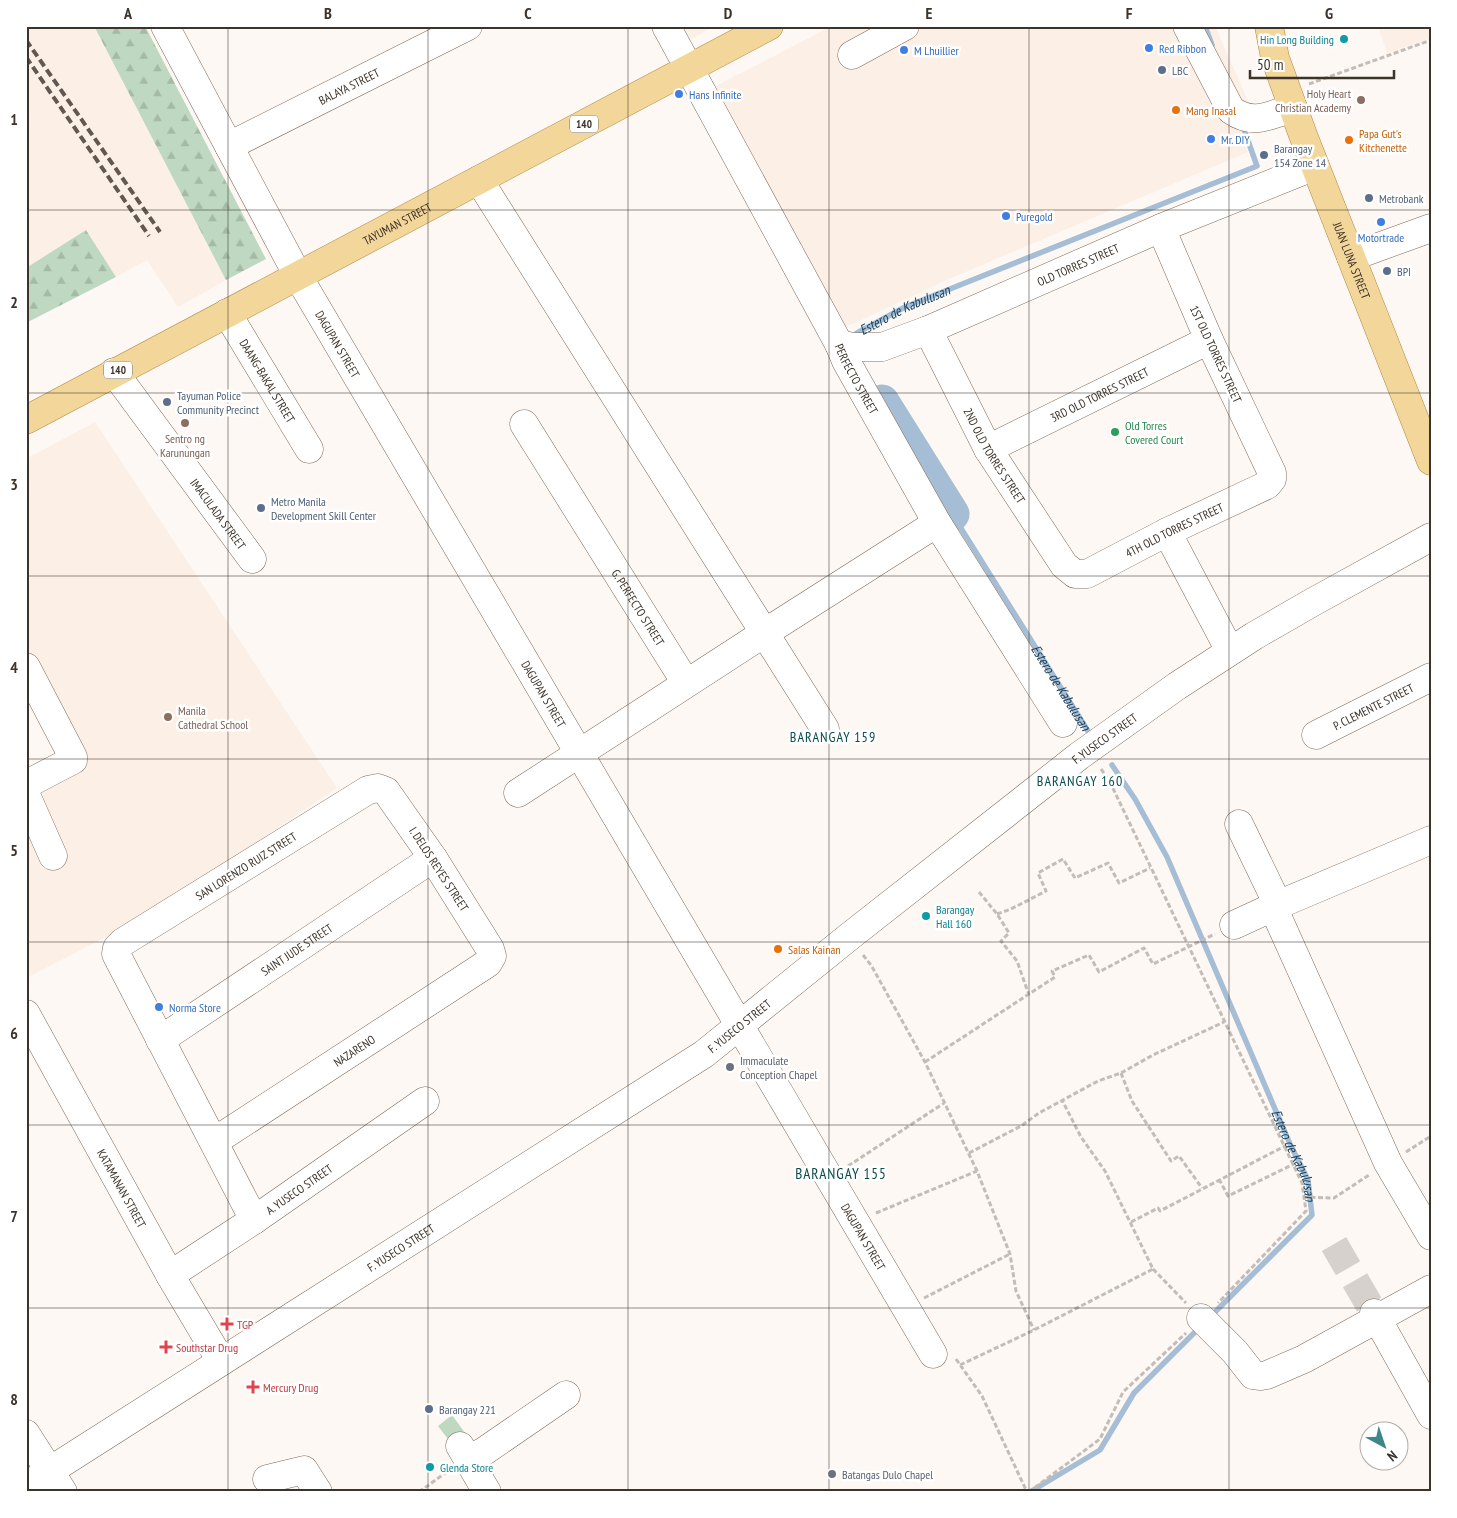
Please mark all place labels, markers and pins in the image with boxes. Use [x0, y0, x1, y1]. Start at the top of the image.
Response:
place label: Hin Long Building [1260, 32, 1334, 47]
marker: Hin Long Building [1338, 33, 1350, 45]
place label: Red Ribbon [1159, 41, 1206, 56]
marker: Red Ribbon [1143, 42, 1155, 54]
place label: M Lhuillier [914, 43, 959, 58]
marker: M Lhuillier [898, 44, 910, 56]
place label: LBC [1172, 63, 1189, 78]
marker: LBC [1156, 64, 1168, 76]
place label: Holy Heart Christian Academy [1275, 86, 1352, 115]
place label: Hans Infinite [689, 87, 741, 102]
marker: Hans Infinite [673, 88, 685, 100]
marker: Holy Heart Christian Academy [1355, 94, 1367, 106]
place label: Mang Inasal [1186, 103, 1236, 118]
marker: Mang Inasal [1170, 104, 1182, 116]
place label: Papa Gut's Kitchenette [1359, 126, 1407, 155]
place label: Mr. DIY [1221, 132, 1250, 147]
marker: Mr. DIY [1205, 133, 1217, 145]
marker: Papa Gut's Kitchenette [1343, 134, 1355, 146]
place label: Barangay 154 Zone 14 [1274, 141, 1327, 170]
marker: Barangay 154 Zone 14 [1258, 149, 1270, 161]
place label: Metrobank [1379, 191, 1424, 206]
marker: Metrobank [1363, 192, 1375, 204]
place label: Puregold [1016, 209, 1053, 224]
marker: Puregold [1000, 210, 1012, 222]
marker: Motortrade [1375, 216, 1387, 228]
place label: Motortrade [1358, 230, 1404, 245]
place label: BPI [1397, 264, 1411, 279]
marker: BPI [1381, 265, 1393, 277]
place label: Tayuman Police Community Precinct [177, 388, 260, 417]
marker: Tayuman Police Community Precinct [161, 396, 173, 408]
marker: Sentro ng Karunungan [179, 417, 191, 429]
place label: Old Torres Covered Court [1125, 418, 1184, 447]
marker: Old Torres Covered Court [1109, 426, 1121, 438]
place label: Sentro ng Karunungan [160, 431, 210, 460]
place label: Metro Manila Development Skill Center [271, 494, 377, 523]
marker: Metro Manila Development Skill Center [255, 502, 267, 514]
place label: Manila Cathedral School [178, 703, 248, 732]
marker: Manila Cathedral School [162, 711, 174, 723]
place label: Barangay Hall 160 [936, 902, 975, 931]
marker: Barangay Hall 160 [920, 910, 932, 922]
place label: Salas Kainan [788, 942, 841, 957]
marker: Salas Kainan [772, 943, 784, 955]
place label: Norma Store [169, 1000, 221, 1015]
marker: Norma Store [153, 1001, 165, 1013]
place label: Immaculate Conception Chapel [740, 1053, 818, 1082]
marker: Immaculate Conception Chapel [724, 1061, 736, 1073]
place label: TGP [237, 1317, 254, 1332]
marker: TGP [221, 1318, 233, 1330]
place label: Southstar Drug [176, 1340, 238, 1355]
marker: Southstar Drug [160, 1341, 172, 1353]
place label: Mercury Drug [263, 1380, 318, 1395]
marker: Mercury Drug [247, 1381, 259, 1393]
place label: Barangay 221 [439, 1402, 496, 1417]
marker: Barangay 221 [423, 1403, 435, 1415]
place label: Glenda Store [440, 1460, 493, 1475]
marker: Glenda Store [424, 1461, 436, 1473]
place label: Batangas Dulo Chapel [842, 1467, 933, 1482]
marker: Batangas Dulo Chapel [826, 1468, 838, 1480]

